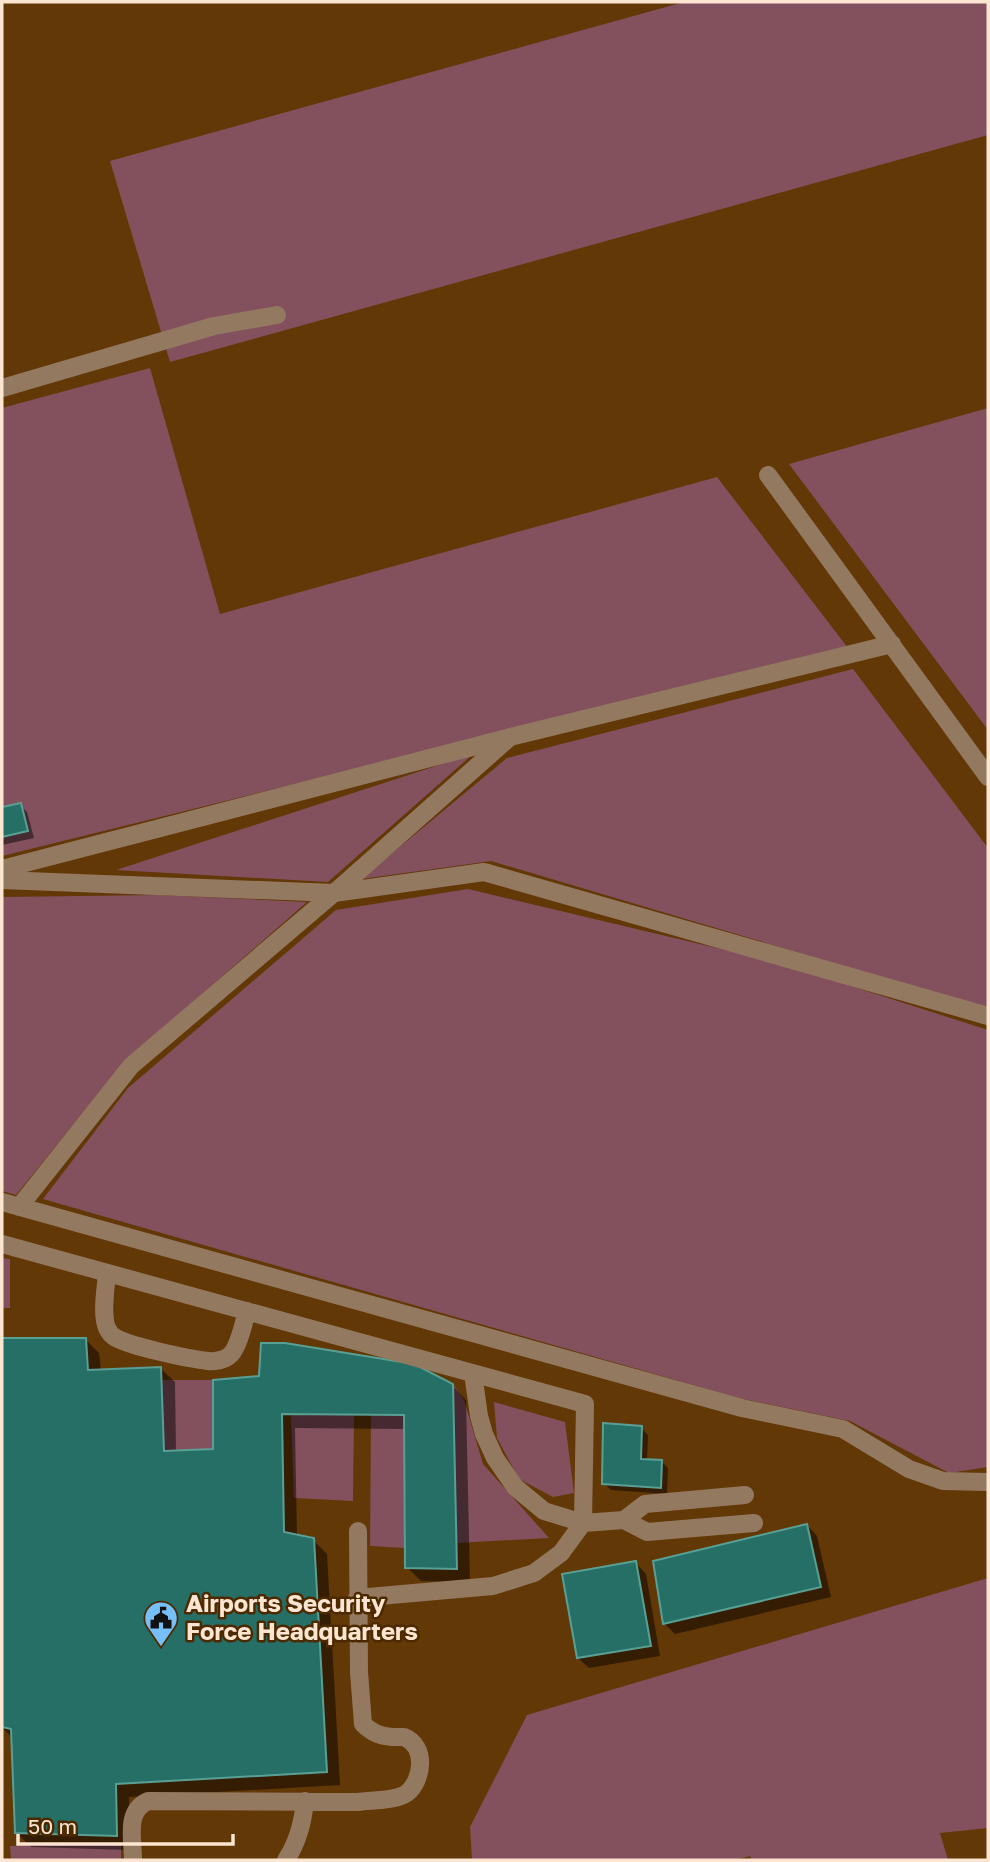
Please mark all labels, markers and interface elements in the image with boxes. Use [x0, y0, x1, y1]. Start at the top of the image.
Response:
place label: Airports Security Force Headquarters [186, 1588, 418, 1645]
public building icon: Airports Security Force Headquarters [142, 1599, 180, 1648]
scale bar [18, 1802, 233, 1846]
text: 50 m [28, 1813, 77, 1839]

